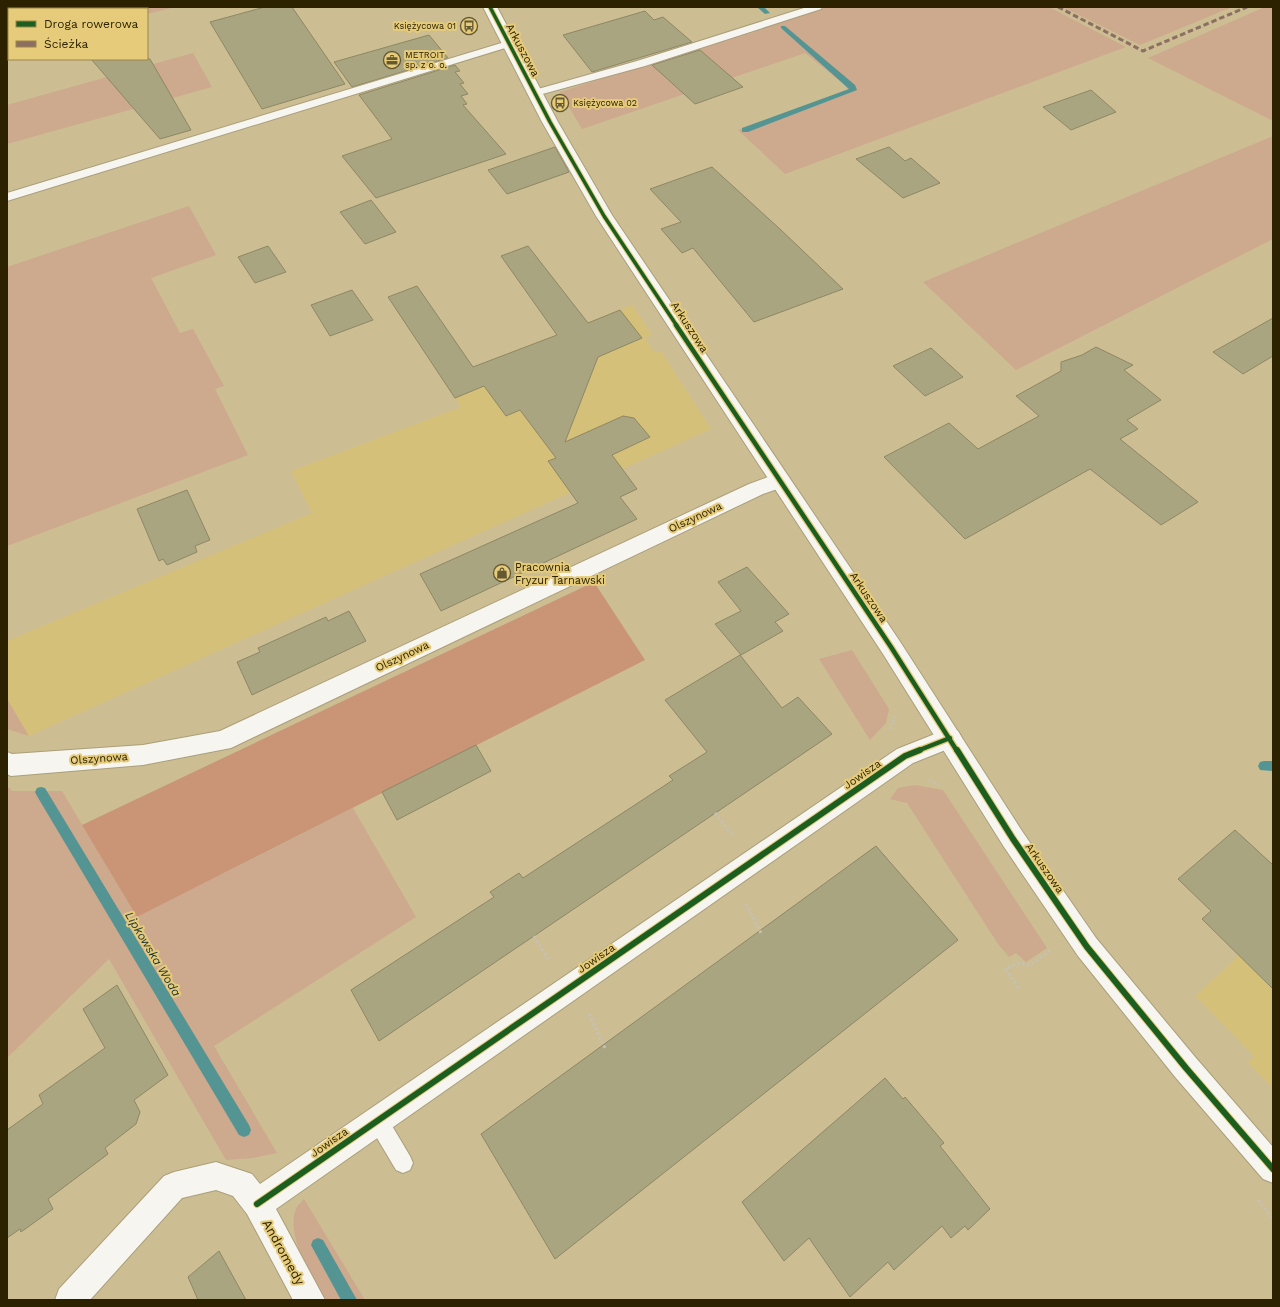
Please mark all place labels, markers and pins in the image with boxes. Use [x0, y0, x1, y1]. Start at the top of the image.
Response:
bus stop icon: Księżycowa 01 [459, 16, 479, 36]
place label: Księżycowa 01 [394, 21, 456, 31]
office icon: METROIT sp. z o. o. [382, 50, 402, 70]
place label: METROIT sp. z o. o. [405, 50, 447, 70]
bus stop icon: Księżycowa 02 [550, 93, 570, 113]
place label: Księżycowa 02 [573, 98, 637, 108]
place label: Pracownia Fryzur Tarnawski [515, 561, 605, 587]
shop icon: Pracownia Fryzur Tarnawski [492, 563, 512, 583]

